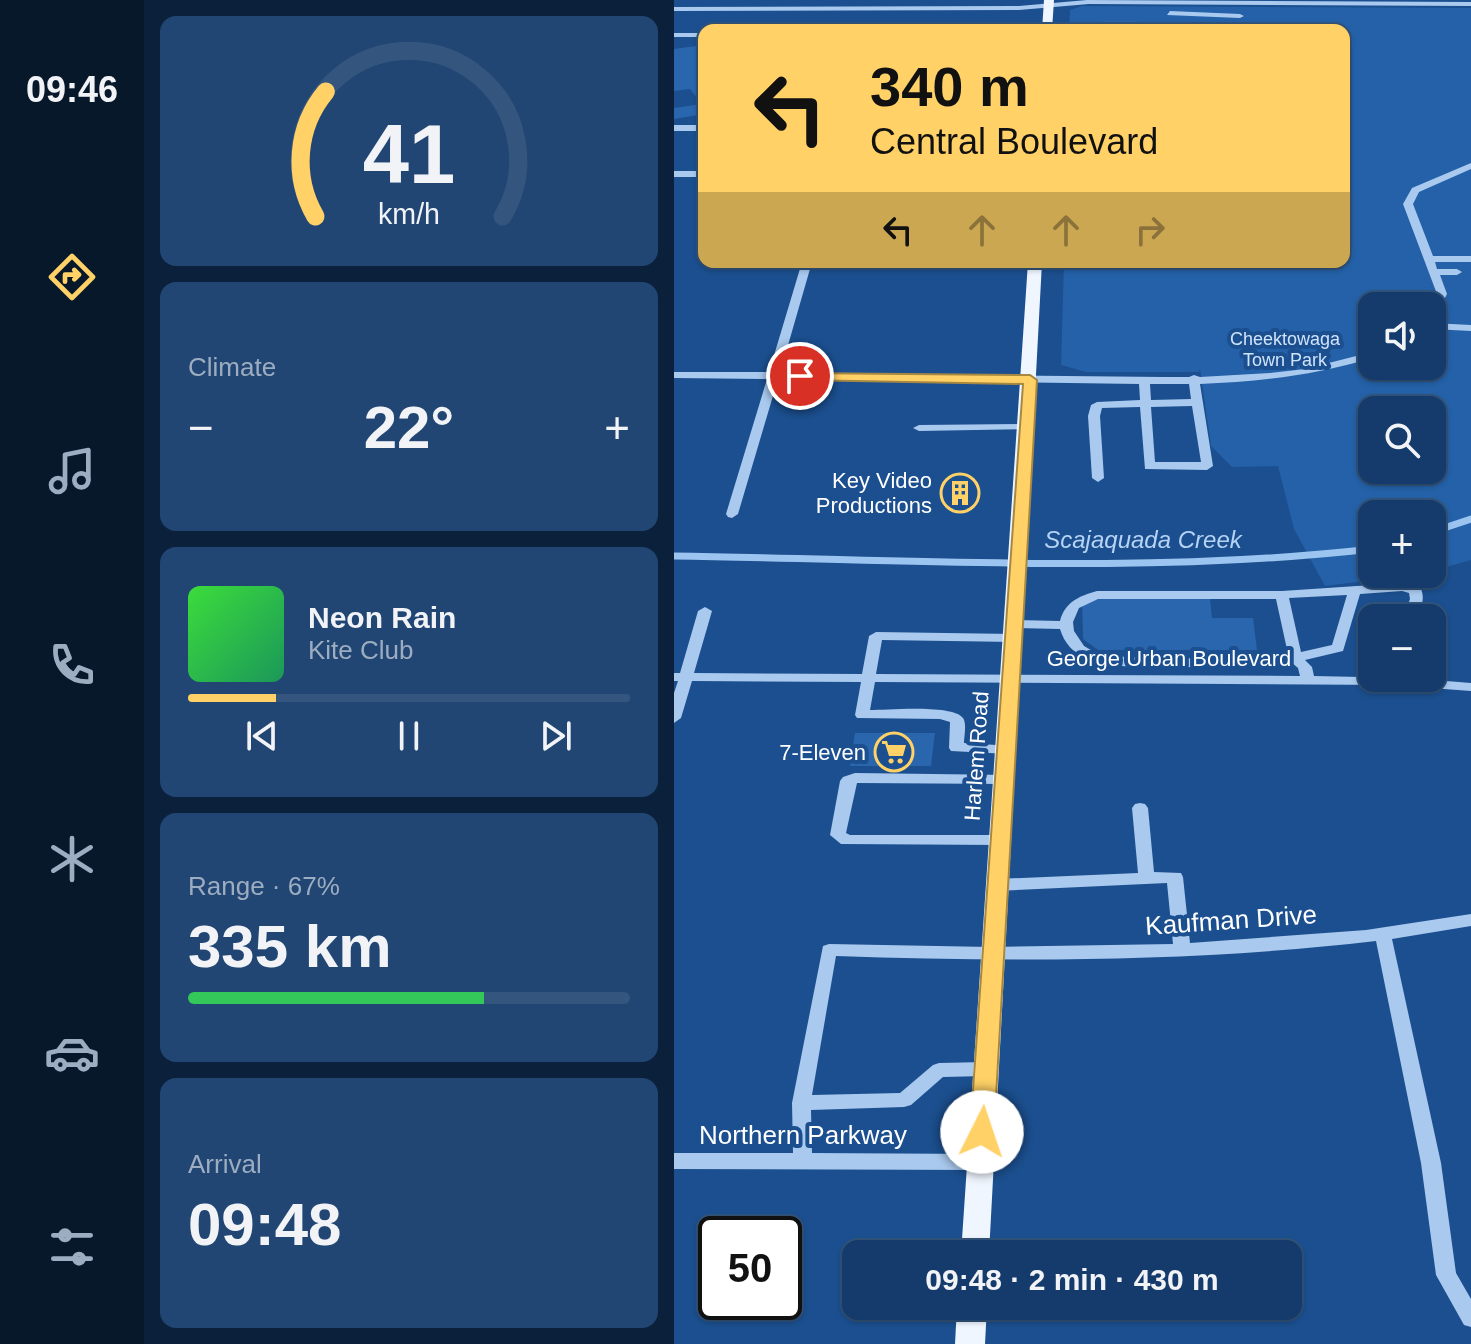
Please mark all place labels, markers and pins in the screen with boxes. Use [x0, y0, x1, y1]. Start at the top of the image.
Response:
pin [766, 342, 834, 410]
place label: Key Video Productions [816, 468, 932, 518]
building icon: Key Video Productions [939, 472, 981, 514]
supermarket icon: 7-Eleven [873, 731, 915, 773]
place label: 7-Eleven [779, 740, 866, 765]

